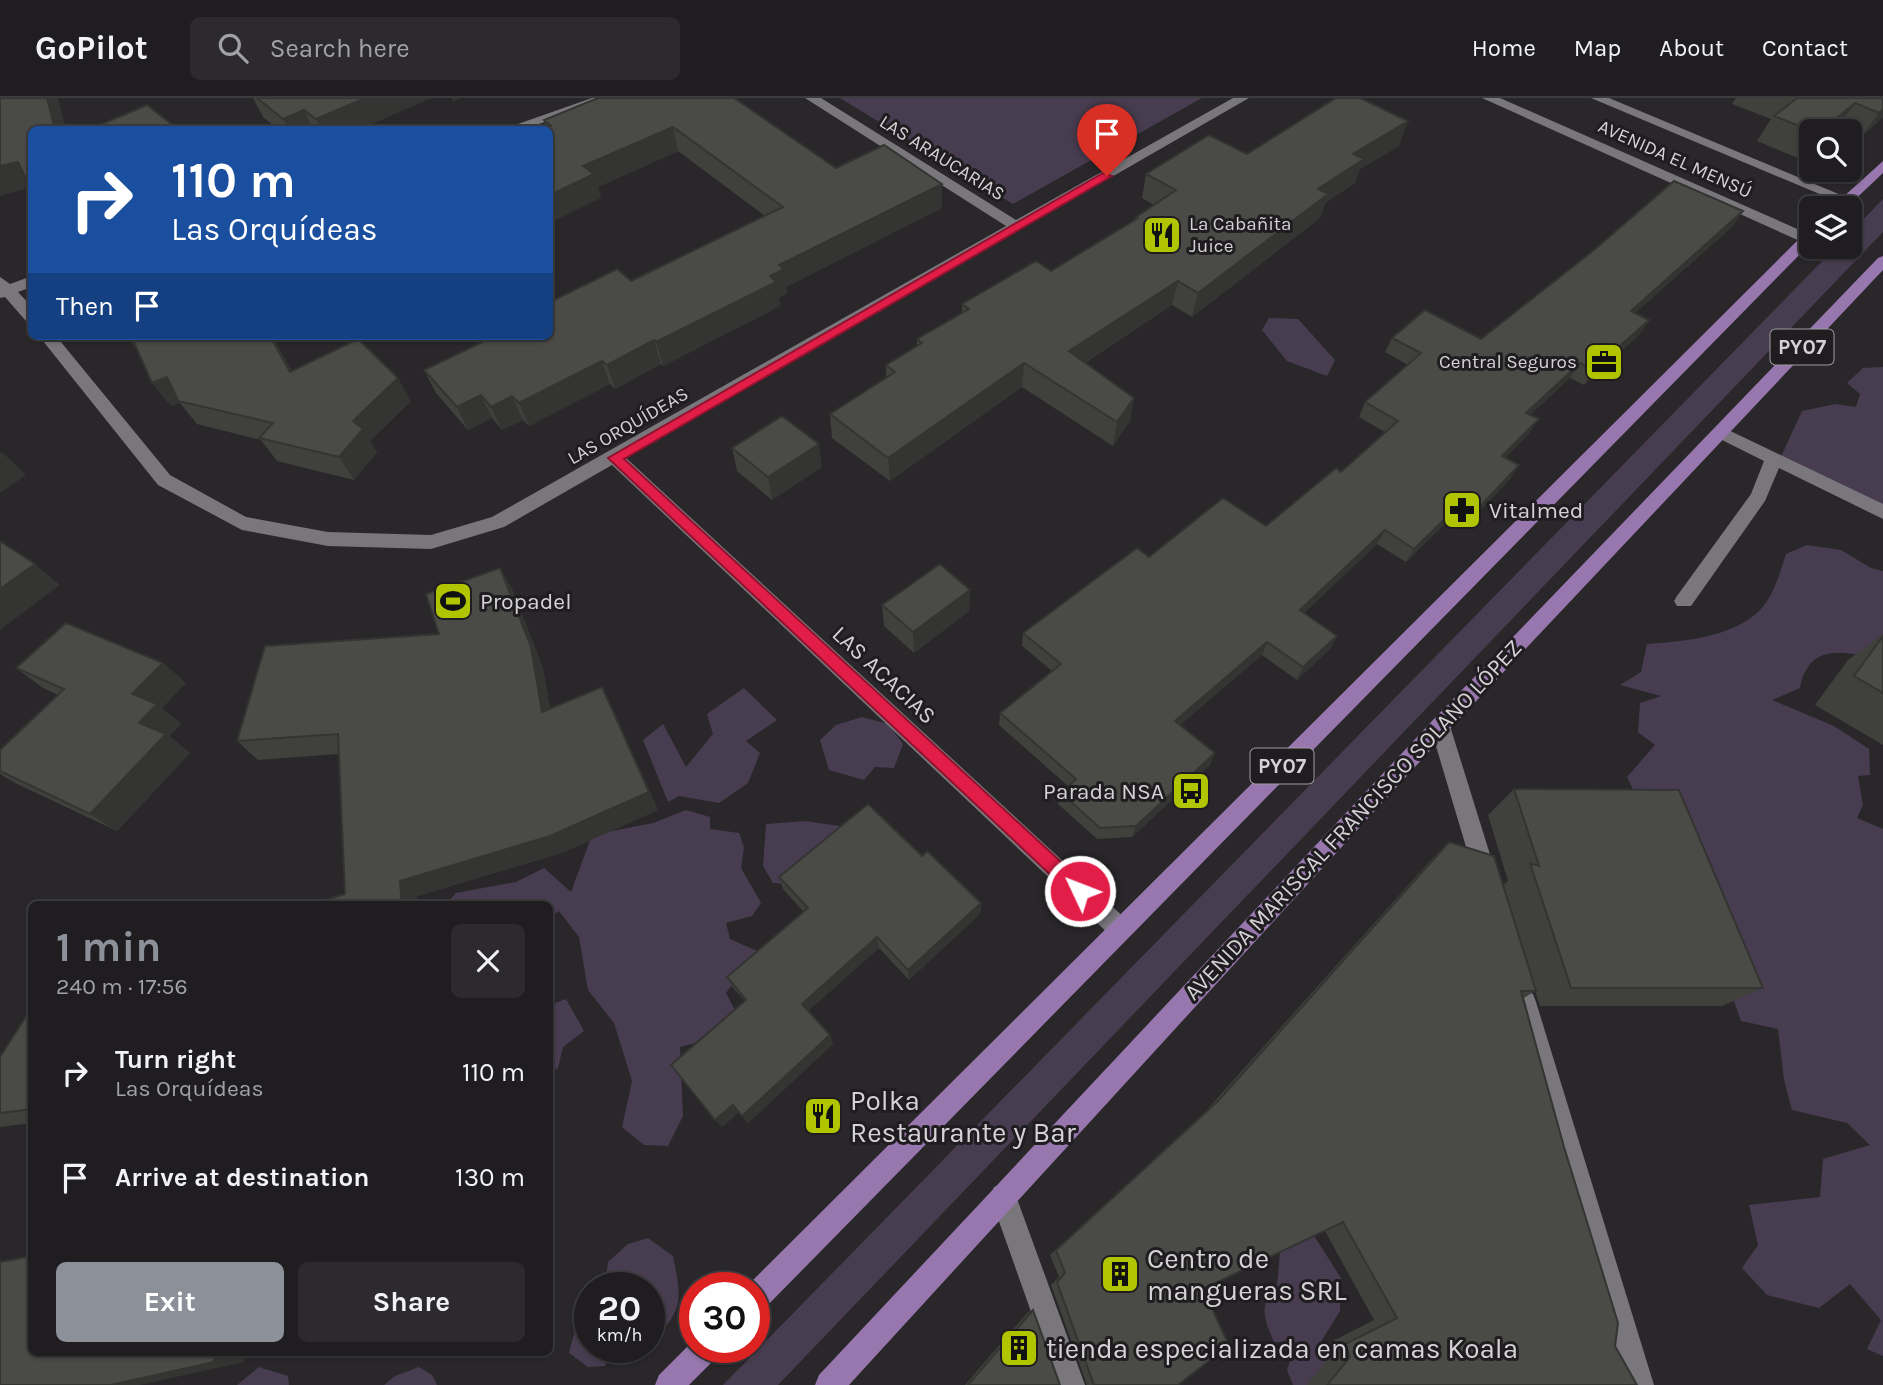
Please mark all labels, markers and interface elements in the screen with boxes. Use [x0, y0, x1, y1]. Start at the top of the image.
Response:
search box [190, 17, 680, 80]
text: GoPilot [35, 29, 148, 67]
icon: search [214, 29, 252, 67]
text: Search here [270, 33, 410, 64]
text: Home [1472, 34, 1536, 62]
text: Map [1574, 34, 1621, 62]
text: About [1659, 34, 1724, 62]
text: Contact [1762, 34, 1848, 62]
pin [1077, 104, 1137, 176]
street label: LAS ARAUCARIAS [875, 111, 1009, 205]
street label: AVENIDA EL MENSÚ [1595, 114, 1756, 203]
icon: arrive [1088, 115, 1126, 153]
map controls [1799, 119, 1862, 259]
button: search [1799, 119, 1862, 182]
text: 110 m [171, 152, 296, 209]
icon: right [56, 154, 147, 245]
button: layers [1799, 196, 1862, 259]
text: Las Orquídeas [171, 211, 378, 248]
place label: La Cabañita Juice [1189, 213, 1291, 257]
restaurant icon: La Cabañita Juice [1141, 214, 1183, 256]
icon: arrive [128, 287, 166, 325]
text: Then [56, 291, 114, 322]
road number: PY07 [1770, 330, 1834, 364]
office icon: Central Seguros [1583, 341, 1625, 383]
place label: Central Seguros [1439, 351, 1577, 373]
street label: LAS ORQUÍDEAS [563, 382, 692, 469]
pharmacy icon: Vitalmed [1441, 489, 1483, 531]
place label: Vitalmed [1489, 497, 1584, 524]
sports icon: Propadel [432, 580, 474, 622]
place label: Propadel [480, 588, 572, 615]
street label: LAS ACACIAS [827, 620, 941, 730]
street label: AVENIDA MARISCAL FRANCISCO SOLANO LÓPEZ [1179, 634, 1527, 1006]
road number: PY07 [1250, 748, 1314, 784]
bus stop icon: Parada NSA [1170, 770, 1212, 812]
place label: Parada NSA [1043, 778, 1164, 805]
position arrow [1043, 854, 1117, 928]
text: 1 min [56, 922, 161, 972]
button: close [451, 924, 525, 998]
text: 240 m · 17:56 [56, 973, 188, 1000]
text: Turn right [115, 1044, 236, 1075]
icon: right [56, 1054, 94, 1092]
text: 110 m [462, 1057, 525, 1088]
text: Las Orquídeas [115, 1075, 264, 1102]
place label: Polka Restaurante y Bar [850, 1084, 1077, 1149]
restaurant icon: Polka Restaurante y Bar [802, 1095, 844, 1137]
icon: arrive [56, 1159, 94, 1197]
text: Arrive at destination [115, 1162, 369, 1193]
text: 130 m [455, 1162, 525, 1193]
place label: Centro de mangueras SRL [1147, 1242, 1347, 1307]
building icon: Centro de mangueras SRL [1099, 1253, 1141, 1295]
button: Exit [56, 1262, 284, 1342]
button: Share [298, 1262, 525, 1342]
speed limit sign: 30 [679, 1272, 770, 1363]
text: 20 [598, 1288, 641, 1329]
text: km/h [597, 1324, 642, 1346]
building icon: tienda especializada en camas Koala [998, 1327, 1040, 1369]
place label: tienda especializada en camas Koala [1046, 1332, 1518, 1365]

